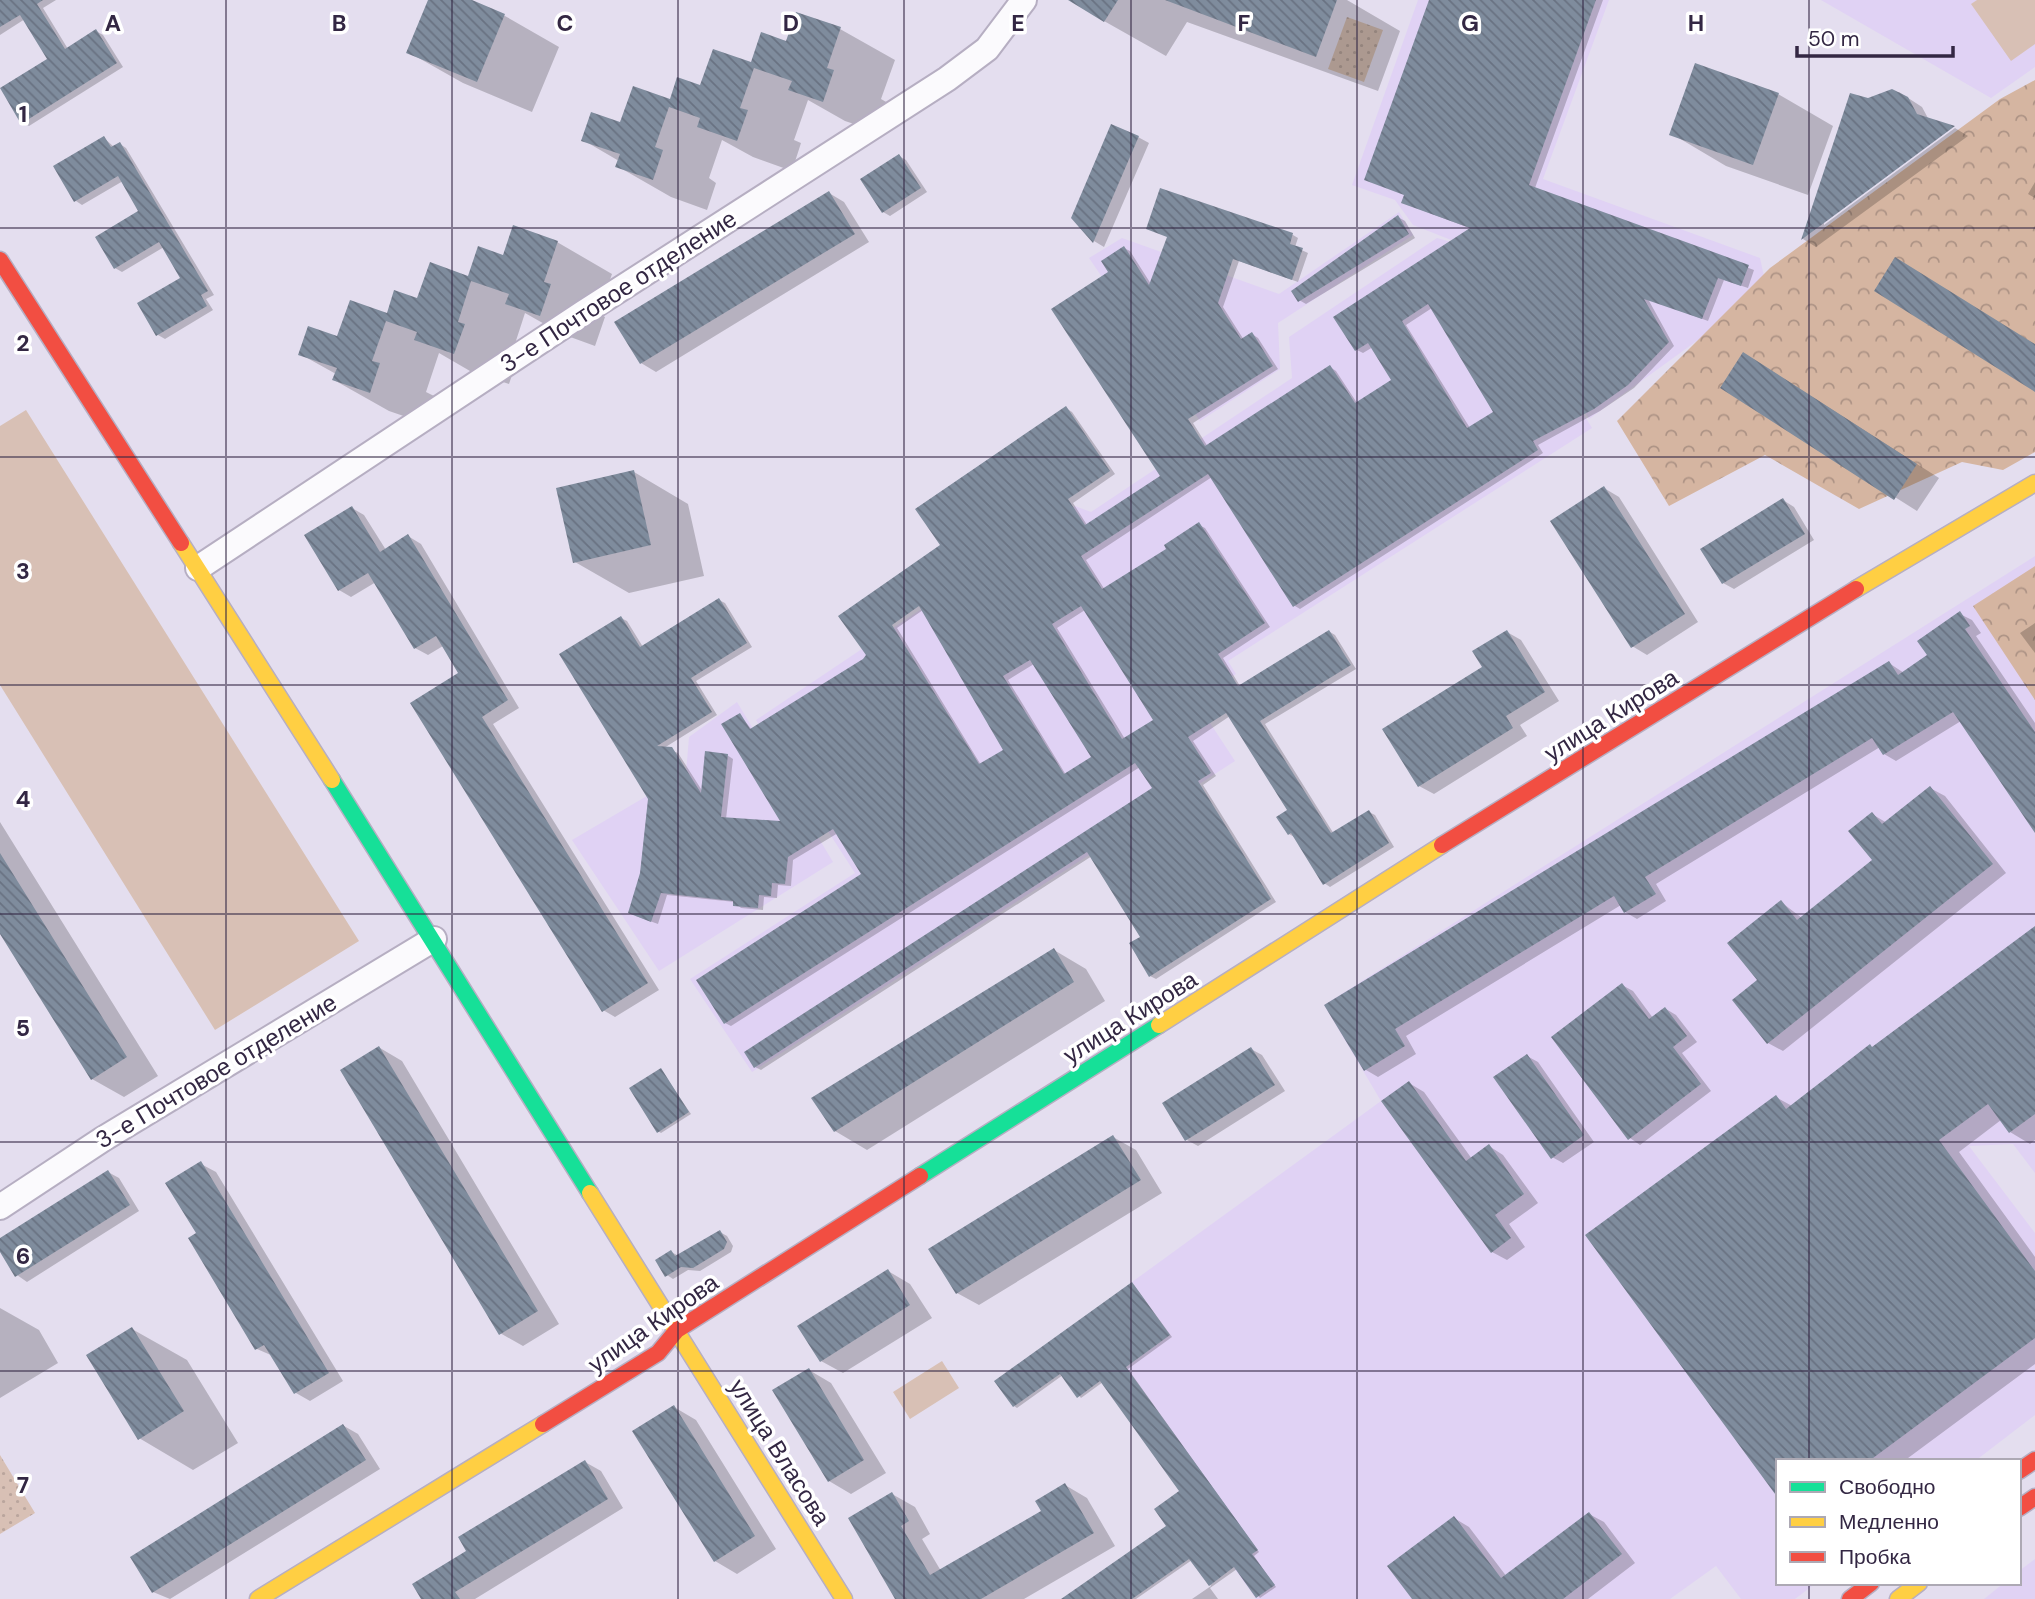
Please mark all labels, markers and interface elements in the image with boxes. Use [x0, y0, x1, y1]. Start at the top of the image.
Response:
text: A [105, 8, 121, 38]
text: B [332, 8, 346, 38]
text: C [557, 8, 573, 38]
text: D [783, 8, 799, 38]
text: E [1011, 8, 1025, 38]
text: F [1238, 8, 1251, 38]
text: G [1461, 8, 1479, 38]
text: H [1688, 8, 1704, 38]
scale bar [1797, 14, 1953, 58]
text: 50 m [1808, 25, 1859, 53]
text: 1 [19, 99, 27, 129]
street label: 3-е Почтовое отделение [494, 203, 742, 379]
text: 2 [16, 328, 30, 358]
text: 3 [16, 556, 30, 586]
street label: улица Кирова [1538, 661, 1684, 768]
text: 4 [16, 784, 31, 814]
street label: улица Кирова [1057, 963, 1203, 1070]
street label: 3-е Почтовое отделение [90, 987, 342, 1155]
text: 5 [16, 1013, 30, 1043]
text: 6 [16, 1241, 30, 1271]
street label: улица Кирова [582, 1266, 725, 1379]
street label: улица Власова [723, 1373, 838, 1532]
legend [1776, 1459, 2021, 1585]
text: 7 [17, 1470, 29, 1500]
text: Свободно [1839, 1473, 1936, 1501]
text: Медленно [1839, 1508, 1939, 1536]
text: Пробка [1839, 1543, 1911, 1571]

